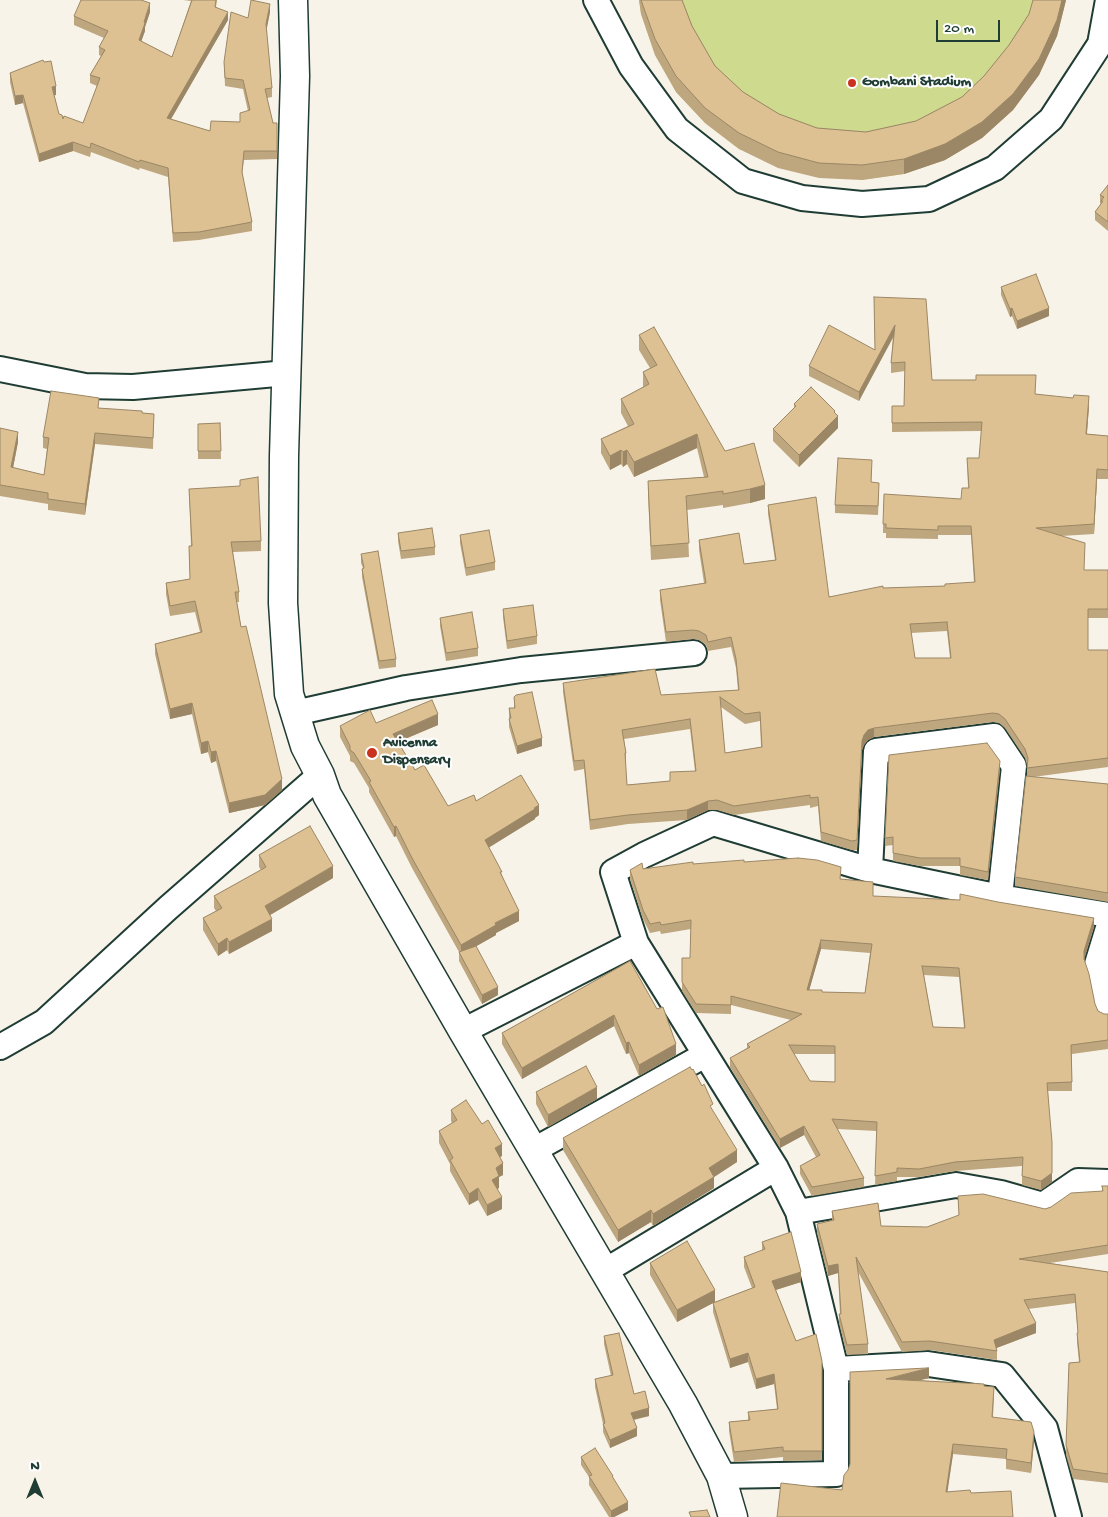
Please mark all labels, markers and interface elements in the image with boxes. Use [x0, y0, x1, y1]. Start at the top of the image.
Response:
scale bar [938, 10, 1002, 42]
text: 20 m [944, 20, 974, 38]
place label: Gombani Stadium [862, 74, 971, 92]
marker: Gombani Stadium [846, 77, 858, 89]
place label: Avicenna Dispensary [383, 735, 450, 770]
marker: Avicenna Dispensary [365, 746, 379, 760]
north arrow [10, 1457, 60, 1507]
text: N [30, 1458, 40, 1475]

